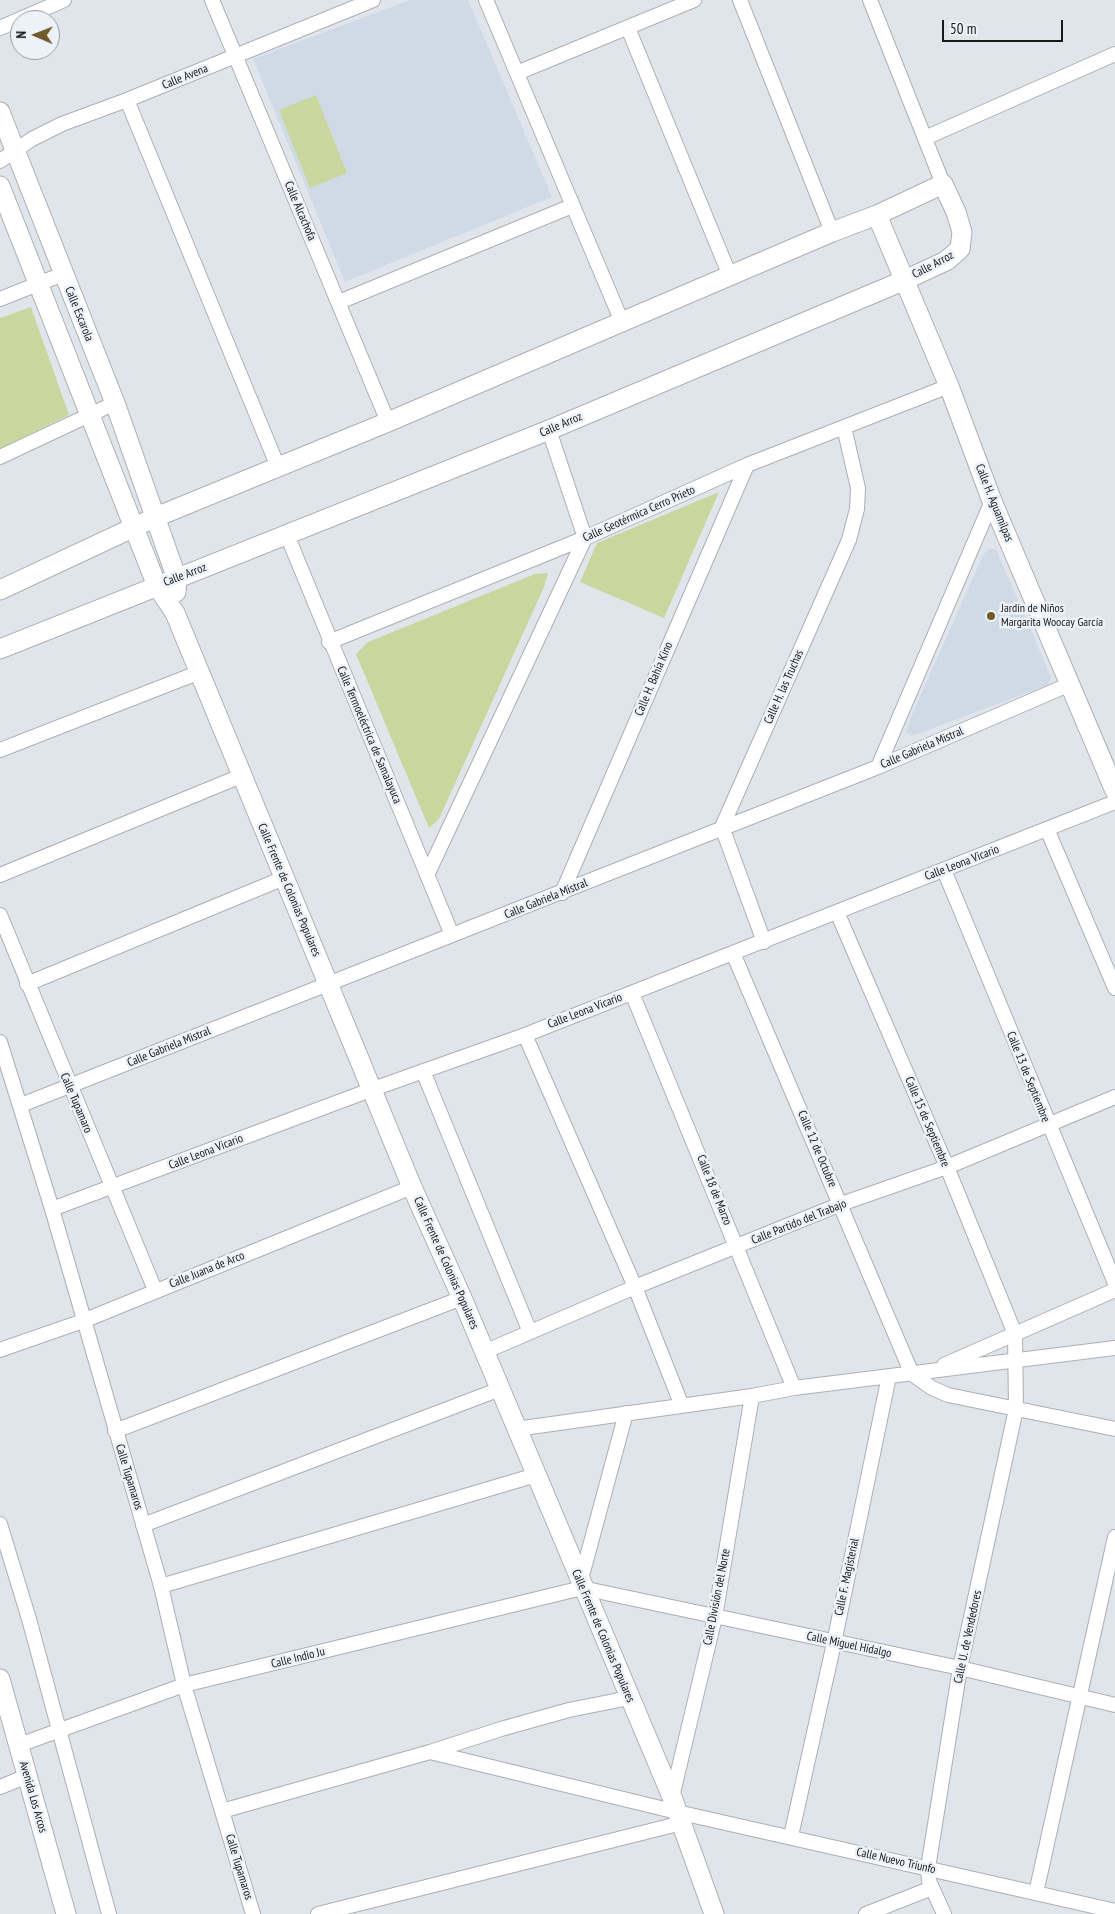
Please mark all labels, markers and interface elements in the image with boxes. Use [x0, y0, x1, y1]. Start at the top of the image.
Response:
north arrow [10, 10, 60, 60]
scale bar [945, 10, 1066, 42]
text: 50 m [950, 19, 976, 38]
text: N [12, 31, 30, 39]
street label: Calle Avena [160, 61, 210, 93]
street label: Calle Alcachofa [281, 179, 319, 243]
street label: Calle Arroz [910, 248, 956, 282]
street label: Calle Escarola [62, 285, 96, 343]
street label: Calle Arroz [538, 410, 584, 440]
street label: Calle H. Aguamilpas [972, 462, 1016, 544]
street label: Calle Geotérmica Cerro Prieto [581, 483, 697, 545]
street label: Calle Arroz [161, 560, 209, 590]
place label: Jardín de Niños Margarita Woocay García [1001, 602, 1103, 630]
marker: Jardín de Niños Margarita Woocay García [985, 610, 997, 622]
street label: Calle H. Bahía Kino [632, 640, 676, 718]
street label: Calle H. las Truchas [761, 648, 807, 726]
street label: Calle Termoeléctrica de Samalayuca [333, 664, 405, 806]
street label: Calle Gabriela Mistral [878, 724, 966, 772]
street label: Calle Frente de Colonias Populares [254, 821, 324, 959]
street label: Calle Leona Vicario [923, 842, 1001, 884]
street label: Calle Gabriela Mistral [502, 876, 590, 922]
street label: Calle Leona Vicario [546, 990, 624, 1032]
street label: Calle Gabriela Mistral [125, 1024, 213, 1070]
street label: Calle 13 de Septiembre [1003, 1029, 1053, 1125]
street label: Calle Tupamaro [57, 1071, 95, 1135]
street label: Calle 15 de Septiembre [901, 1075, 953, 1169]
street label: Calle 12 de Octubre [794, 1108, 840, 1190]
street label: Calle Leona Vicario [167, 1131, 245, 1173]
street label: Calle 18 de Marzo [693, 1153, 735, 1227]
street label: Calle Frente de Colonias Populares [410, 1195, 482, 1331]
street label: Calle Partido del Trabajo [749, 1196, 849, 1248]
street label: Calle Juana de Arco [167, 1248, 247, 1292]
street label: Calle Tupamaros [112, 1442, 146, 1512]
street label: Calle F. Magisterial [832, 1537, 862, 1617]
street label: Calle División del Norte [701, 1548, 733, 1646]
street label: Calle Frente de Colonias Populares [568, 1567, 638, 1705]
street label: Calle U. de Vendedores [951, 1589, 985, 1685]
street label: Calle Miguel Hidalgo [805, 1629, 893, 1661]
street label: Calle Indio Ju [270, 1644, 326, 1672]
street label: Avenida Los Arcos [16, 1760, 50, 1834]
street label: Calle Tupamaros [222, 1832, 256, 1902]
street label: Calle Nuevo Triunfo [855, 1845, 937, 1877]

